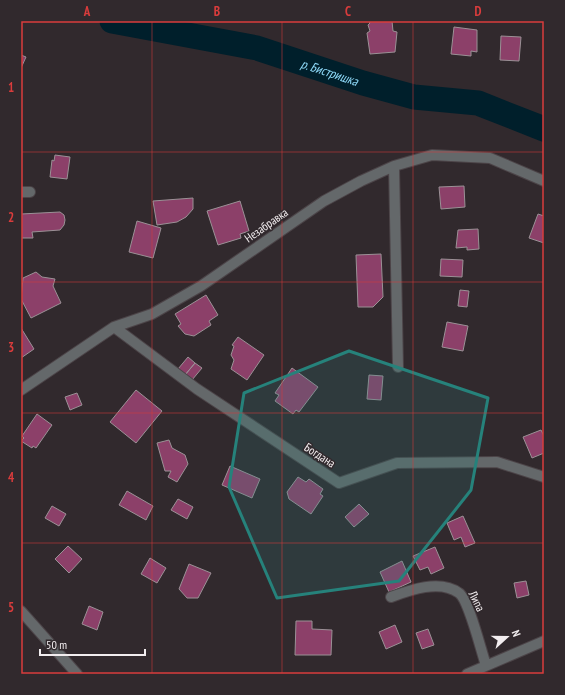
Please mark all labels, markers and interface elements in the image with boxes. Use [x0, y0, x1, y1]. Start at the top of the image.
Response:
text: A [83, 3, 91, 20]
text: B [214, 3, 220, 20]
text: C [345, 3, 351, 20]
text: D [475, 3, 482, 20]
water label: р. Бистришка [299, 55, 361, 90]
text: 1 [8, 79, 14, 96]
street label: Незабравка [241, 204, 291, 245]
text: 2 [8, 209, 14, 226]
text: 3 [8, 339, 14, 356]
street label: Богдана [302, 439, 338, 471]
text: 4 [8, 469, 15, 486]
street label: Липа [465, 587, 488, 614]
text: 5 [8, 599, 14, 616]
north arrow [487, 617, 527, 657]
text: N [509, 628, 524, 639]
scale bar [40, 631, 145, 657]
text: 50 m [46, 637, 67, 652]

